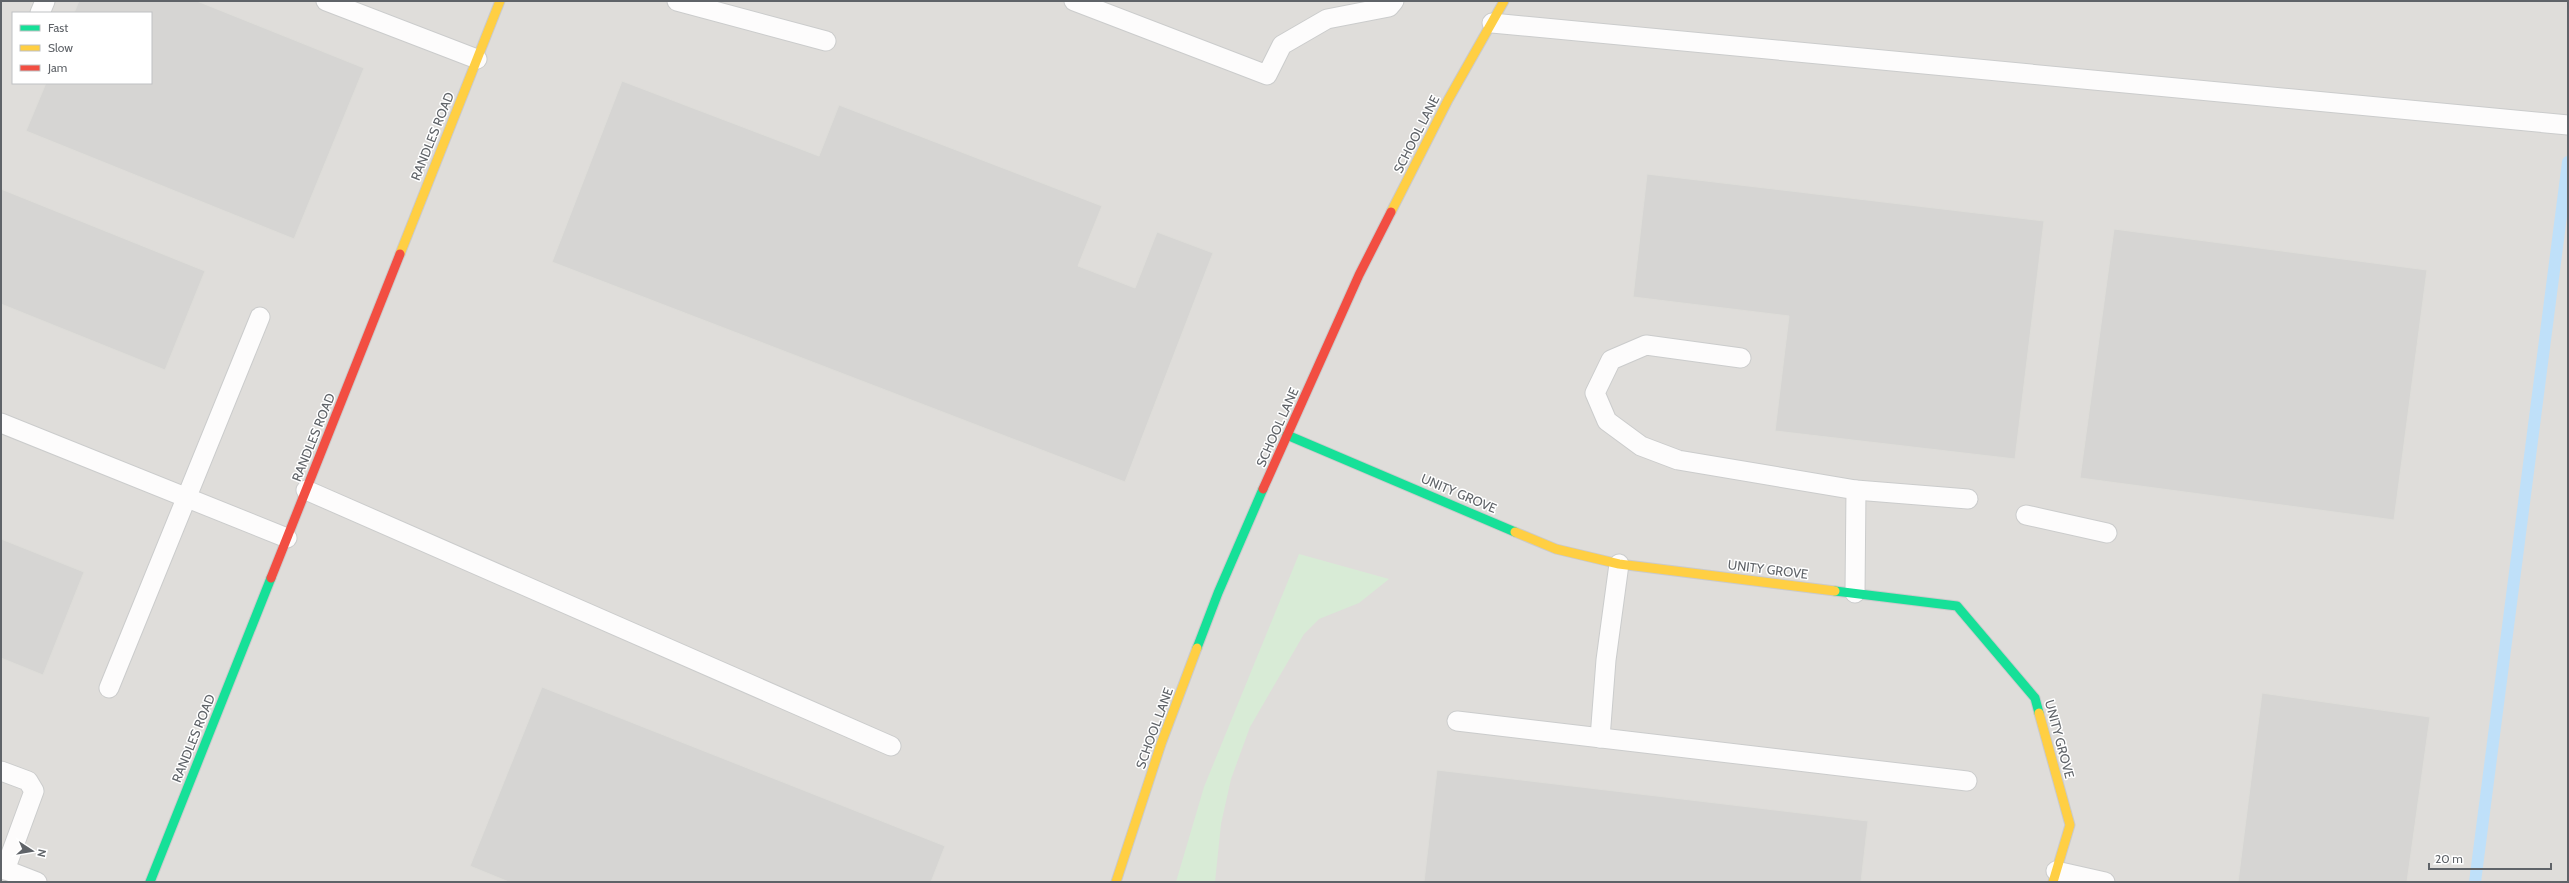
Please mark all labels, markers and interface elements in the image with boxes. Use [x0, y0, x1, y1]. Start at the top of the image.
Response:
legend [12, 12, 152, 84]
text: Fast [48, 20, 68, 35]
text: Slow [48, 40, 73, 55]
text: Jam [47, 60, 67, 75]
street label: RANDLES ROAD [407, 89, 457, 183]
street label: SCHOOL LANE [1390, 92, 1442, 176]
street label: SCHOOL LANE [1252, 385, 1302, 469]
street label: RANDLES ROAD [288, 390, 338, 484]
street label: UNITY GROVE [1419, 470, 1499, 516]
street label: UNITY GROVE [1727, 556, 1809, 582]
street label: SCHOOL LANE [1132, 685, 1176, 771]
street label: RANDLES ROAD [168, 691, 218, 785]
street label: UNITY GROVE [2042, 698, 2078, 780]
north arrow [12, 831, 52, 871]
scale bar [2429, 845, 2551, 871]
text: N [34, 848, 49, 858]
text: 20 m [2435, 851, 2463, 866]

